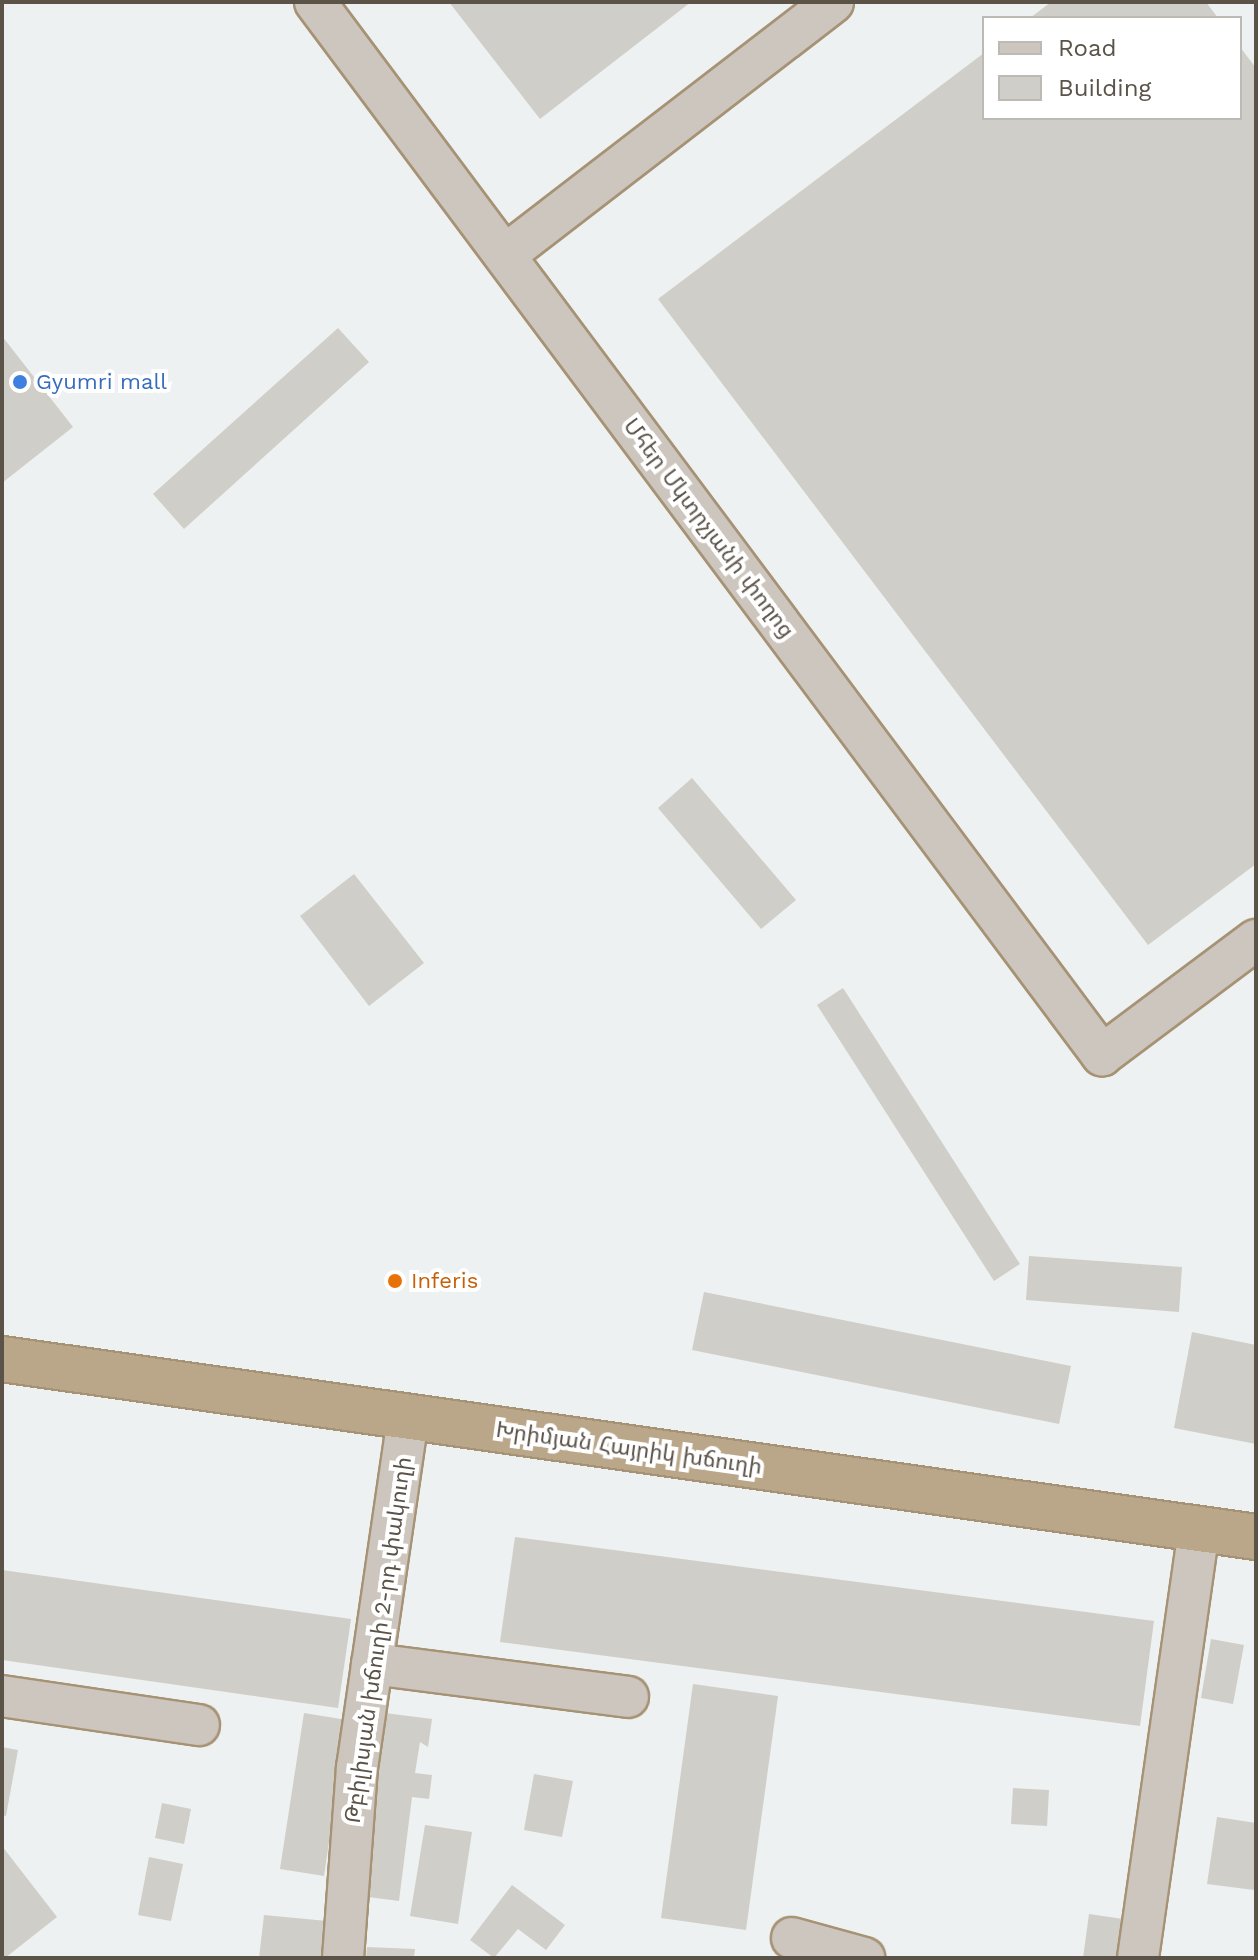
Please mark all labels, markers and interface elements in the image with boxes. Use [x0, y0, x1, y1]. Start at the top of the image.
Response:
legend [982, 16, 1242, 120]
text: Road [1058, 34, 1117, 62]
text: Building [1058, 74, 1151, 102]
place label: Gyumri mall [36, 369, 167, 395]
marker: Gyumri mall [11, 373, 29, 391]
street label: Մհեր Մկտրչյանի փողոց [618, 413, 800, 643]
place label: Inferis [411, 1268, 478, 1294]
marker: Inferis [386, 1272, 404, 1290]
street label: Խրիմյան Հայրիկ խճուղի [494, 1416, 764, 1480]
street label: Թբիլիսյան խճուղի 2-րդ փակուղի [339, 1455, 417, 1825]

